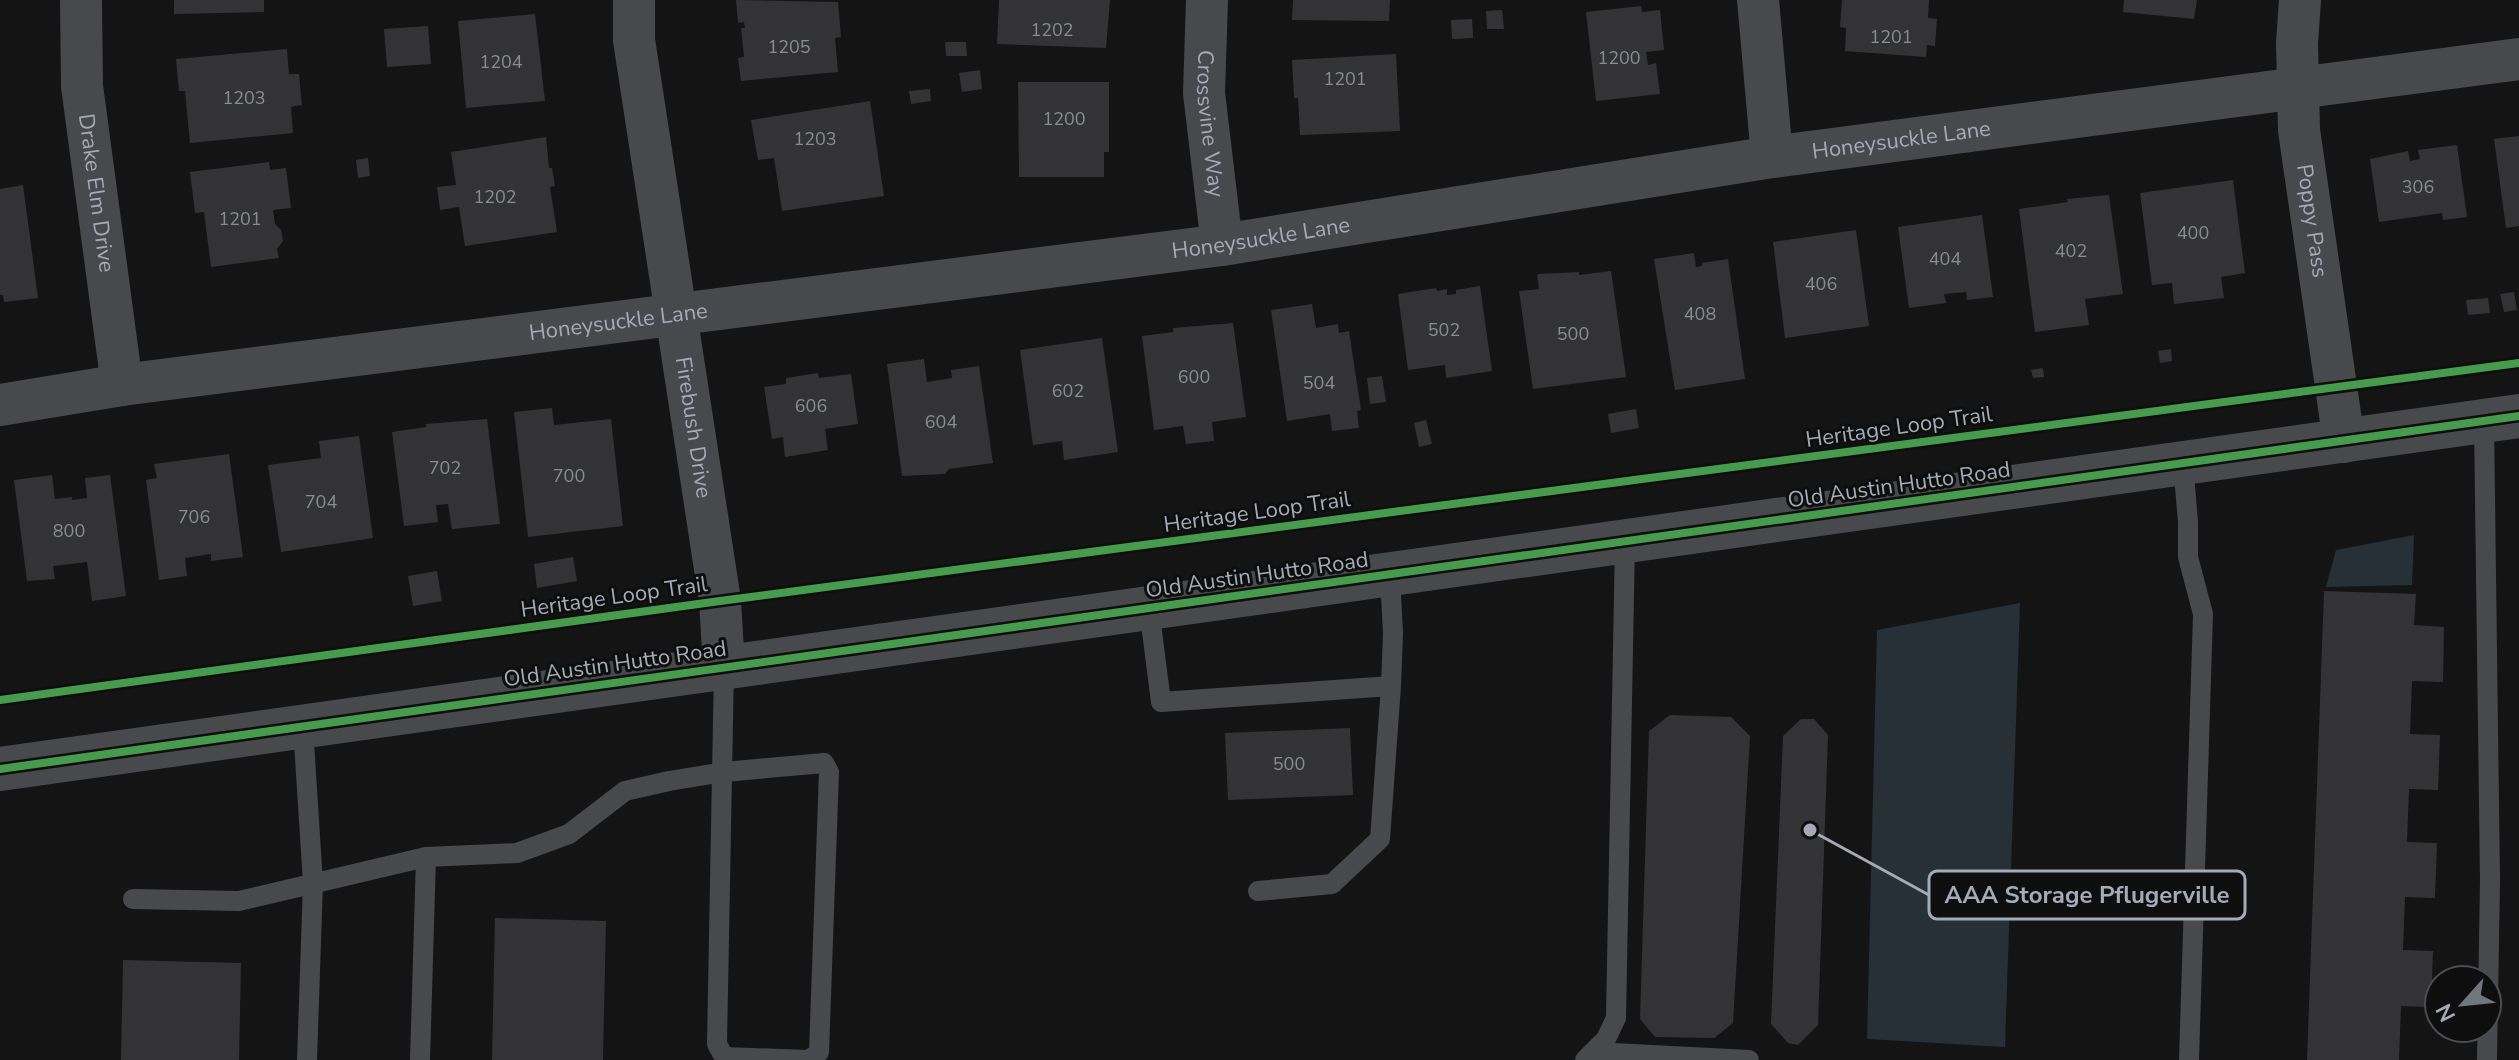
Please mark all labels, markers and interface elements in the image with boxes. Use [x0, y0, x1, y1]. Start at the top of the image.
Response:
house number: 1202 [1030, 18, 1074, 42]
house number: 1201 [1869, 25, 1913, 49]
house number: 1205 [767, 35, 811, 59]
house number: 1200 [1597, 46, 1641, 70]
house number: 1204 [479, 50, 523, 74]
street label: Crossvine Way [1189, 50, 1231, 200]
house number: 1201 [1323, 67, 1367, 91]
house number: 1203 [222, 86, 266, 110]
house number: 1200 [1042, 107, 1086, 131]
street label: Drake Elm Drive [71, 112, 122, 274]
street label: Honeysuckle Lane [1810, 113, 1993, 167]
house number: 1203 [793, 127, 837, 151]
street label: Poppy Pass [2289, 162, 2335, 280]
house number: 306 [2402, 175, 2434, 199]
house number: 1202 [473, 185, 517, 209]
house number: 1201 [218, 207, 262, 231]
street label: Honeysuckle Lane [1170, 210, 1352, 266]
house number: 400 [2177, 221, 2209, 245]
house number: 402 [2055, 239, 2087, 263]
house number: 404 [1929, 247, 1961, 271]
house number: 406 [1805, 272, 1837, 296]
street label: Honeysuckle Lane [527, 296, 710, 348]
house number: 408 [1684, 302, 1716, 326]
house number: 502 [1428, 318, 1460, 342]
house number: 500 [1557, 322, 1589, 346]
street label: Firebush Drive [668, 355, 719, 500]
house number: 600 [1178, 365, 1210, 389]
house number: 504 [1303, 371, 1335, 395]
house number: 602 [1052, 379, 1084, 403]
house number: 606 [795, 394, 827, 418]
street label: Heritage Loop Trail [1804, 399, 1995, 455]
house number: 604 [925, 410, 957, 434]
street label: Old Austin Hutto Road [1786, 455, 2012, 515]
house number: 702 [429, 456, 461, 480]
house number: 700 [553, 464, 585, 488]
street label: Heritage Loop Trail [1162, 484, 1353, 540]
house number: 704 [305, 490, 337, 514]
house number: 706 [178, 505, 210, 529]
house number: 800 [53, 519, 85, 543]
street label: Old Austin Hutto Road [1144, 545, 1370, 605]
street label: Heritage Loop Trail [519, 569, 710, 625]
street label: Old Austin Hutto Road [502, 634, 728, 694]
house number: 500 [1273, 752, 1305, 776]
callout: AAA Storage Pflugerville [1929, 871, 2245, 919]
text: AAA Storage Pflugerville [1945, 879, 2229, 911]
north arrow [2423, 964, 2503, 1044]
text: N [2429, 998, 2463, 1027]

